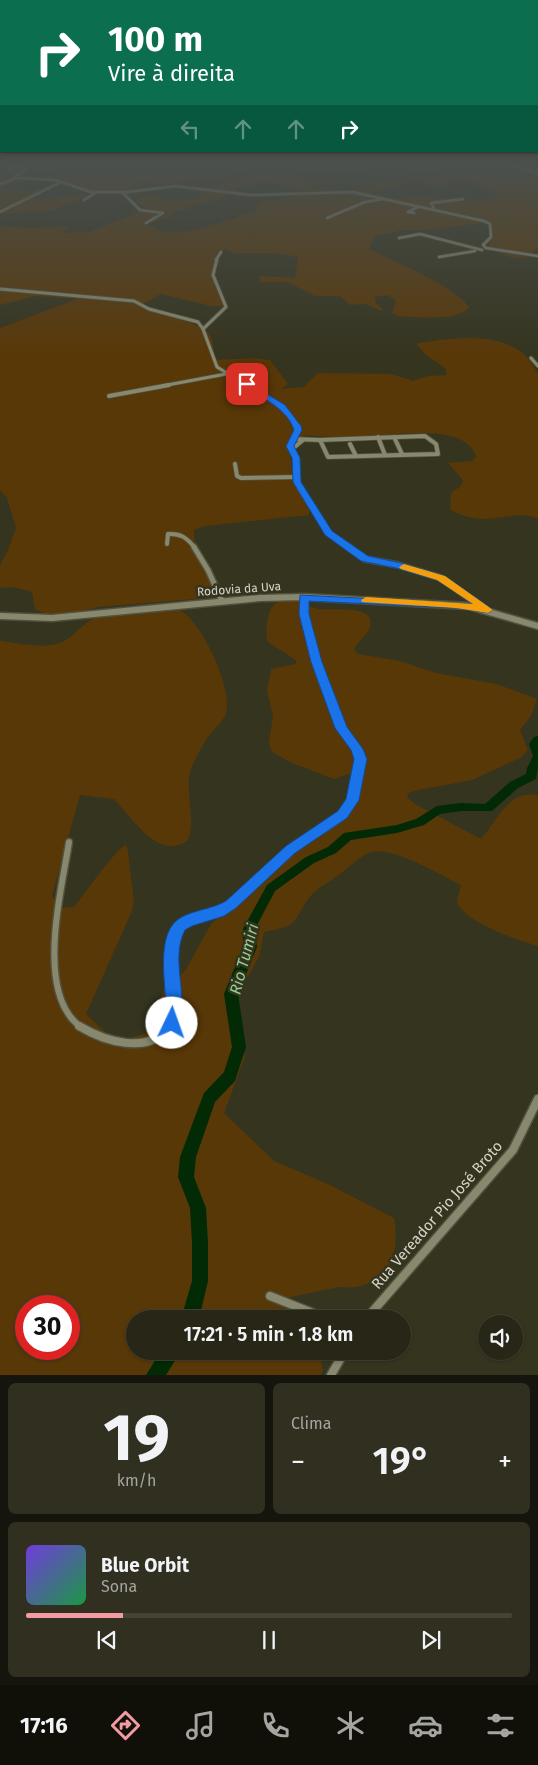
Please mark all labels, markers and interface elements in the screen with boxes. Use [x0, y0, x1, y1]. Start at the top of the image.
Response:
text: 100 m [108, 18, 203, 60]
icon: right [25, 20, 90, 85]
text: Vire à direita [108, 60, 235, 87]
icon: left [176, 115, 204, 143]
icon: ahead [229, 115, 257, 143]
icon: ahead [282, 115, 310, 143]
icon: right [335, 115, 363, 143]
pin [226, 363, 268, 405]
icon: arrive [233, 370, 261, 398]
street label: Rodovia da Uva [196, 579, 282, 599]
water label: Rio Tumiri [225, 921, 263, 997]
position arrow [145, 996, 197, 1048]
street label: Rua Vereador Pio José Broto [368, 1137, 506, 1293]
speed limit sign: 30 [15, 1295, 80, 1360]
map controls [478, 1315, 523, 1360]
button: sound [478, 1315, 523, 1360]
text: 17:21 · 5 min · 1.8 km [184, 1323, 353, 1346]
text: 19 [103, 1399, 170, 1477]
text: Clima [291, 1414, 331, 1433]
text: 19° [372, 1438, 431, 1484]
text: − [291, 1445, 305, 1478]
text: + [498, 1445, 512, 1478]
text: km/h [117, 1471, 156, 1490]
text: Blue Orbit [101, 1554, 189, 1577]
text: Sona [101, 1577, 137, 1596]
icon: previous [93, 1626, 121, 1654]
icon: pause [255, 1626, 283, 1654]
icon: next [417, 1626, 445, 1654]
icon: directions [108, 1708, 143, 1743]
icon: music [183, 1708, 218, 1743]
icon: phone [258, 1708, 293, 1743]
icon: climate [333, 1708, 368, 1743]
icon: car [408, 1708, 443, 1743]
icon: filters [483, 1708, 518, 1743]
text: 17:16 [20, 1712, 68, 1739]

